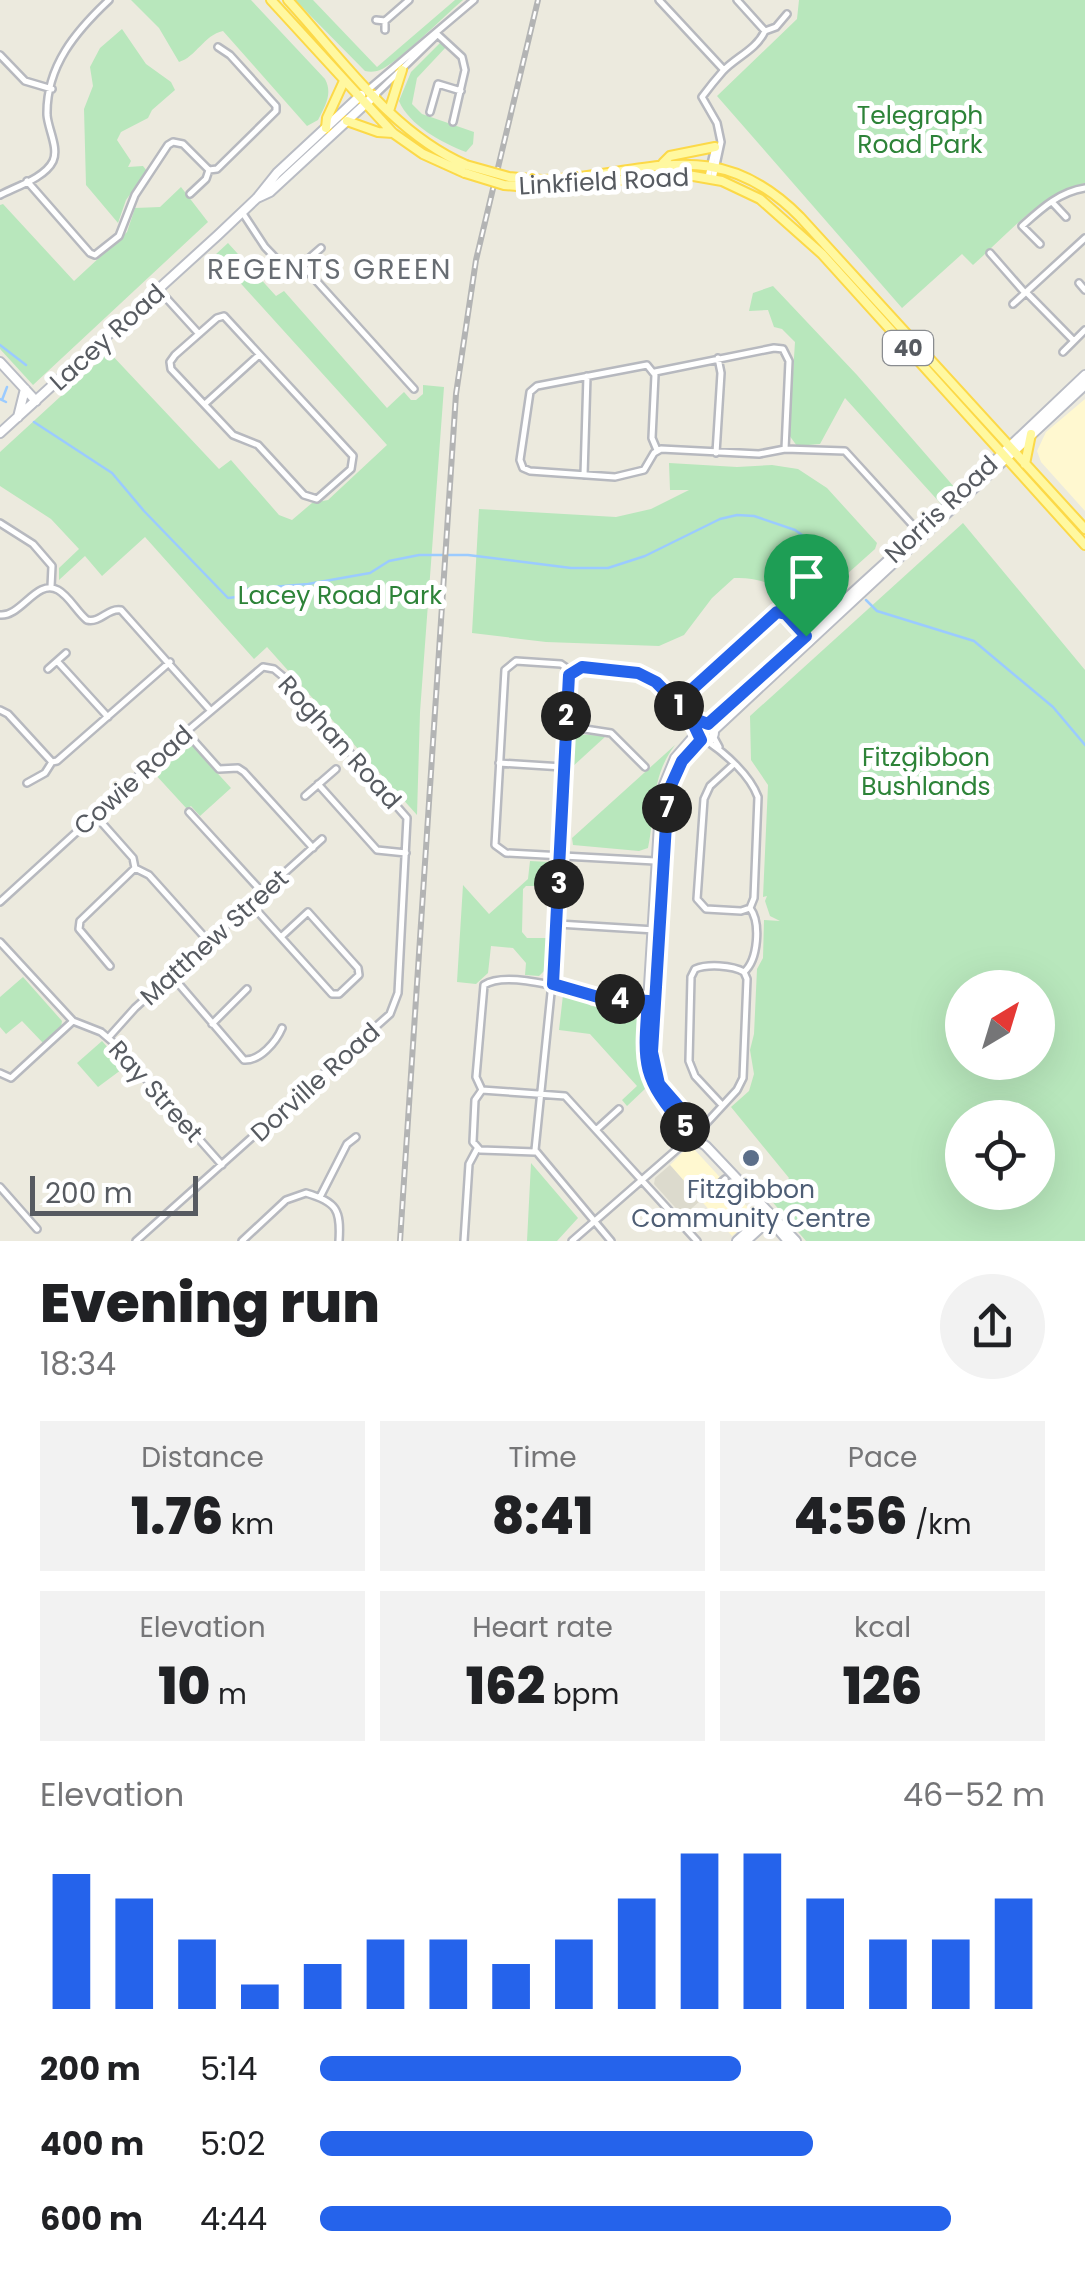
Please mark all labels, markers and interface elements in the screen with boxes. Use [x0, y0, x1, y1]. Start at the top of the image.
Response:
park label: Telegraph Road Park [857, 98, 983, 162]
street label: Linkfield Road [518, 160, 690, 203]
district label: REGENTS GREEN [207, 250, 453, 289]
street label: Lacey Road [42, 276, 173, 399]
road number: 40 [883, 331, 933, 365]
street label: Norris Road [877, 448, 1006, 571]
pin [764, 534, 849, 637]
icon: arrive [779, 549, 834, 604]
park label: Lacey Road Park [238, 578, 442, 613]
street label: Roghan Road [270, 668, 409, 817]
pin: 1 [654, 681, 704, 731]
text: 1 [674, 686, 684, 725]
pin: 2 [541, 691, 591, 741]
text: 2 [558, 696, 574, 735]
street label: Cowie Road [66, 717, 200, 843]
park label: Fitzgibbon Bushlands [861, 740, 991, 804]
pin: 7 [642, 783, 692, 833]
text: 7 [660, 788, 674, 827]
pin: 3 [534, 859, 584, 909]
street label: Matthew Street [133, 861, 296, 1013]
text: 3 [551, 864, 567, 903]
north arrow [945, 970, 1055, 1080]
map controls [945, 970, 1055, 1210]
pin: 4 [595, 974, 645, 1024]
text: 4 [611, 979, 629, 1018]
street label: Dorville Road [243, 1015, 387, 1150]
street label: Ray Street [100, 1033, 211, 1150]
button: locate [945, 1100, 1055, 1210]
pin: 5 [660, 1102, 710, 1152]
text: 5 [676, 1107, 694, 1146]
marker: Fitzgibbon Community Centre [740, 1147, 762, 1169]
scale bar [30, 1171, 198, 1216]
place label: Fitzgibbon Community Centre [631, 1172, 871, 1236]
text: 200 m [45, 1174, 133, 1213]
text: Evening run [40, 1264, 380, 1341]
button: share [940, 1274, 1045, 1379]
text: 18:34 [40, 1341, 116, 1386]
text: Distance [141, 1438, 264, 1477]
text: Time [508, 1438, 577, 1477]
text: Pace [848, 1438, 917, 1477]
text: 1.76 [131, 1481, 223, 1552]
text: 8:41 [492, 1481, 593, 1552]
text: 4:56 [793, 1481, 908, 1552]
text: km [223, 1505, 274, 1544]
text: /km [908, 1505, 972, 1544]
text: Elevation [139, 1608, 266, 1647]
text: Heart rate [472, 1608, 613, 1647]
text: kcal [854, 1608, 911, 1647]
text: 10 [158, 1651, 210, 1722]
text: 162 [466, 1651, 545, 1722]
text: 126 [843, 1651, 922, 1722]
text: m [210, 1675, 247, 1714]
text: bpm [545, 1675, 619, 1714]
text: Elevation [40, 1772, 184, 1817]
text: 46–52 m [903, 1772, 1045, 1817]
text: 200 m [40, 2046, 141, 2091]
text: 5:14 [200, 2046, 257, 2091]
text: 400 m [40, 2121, 144, 2166]
text: 5:02 [200, 2121, 265, 2166]
text: 600 m [40, 2196, 143, 2241]
text: 4:44 [200, 2196, 267, 2241]

